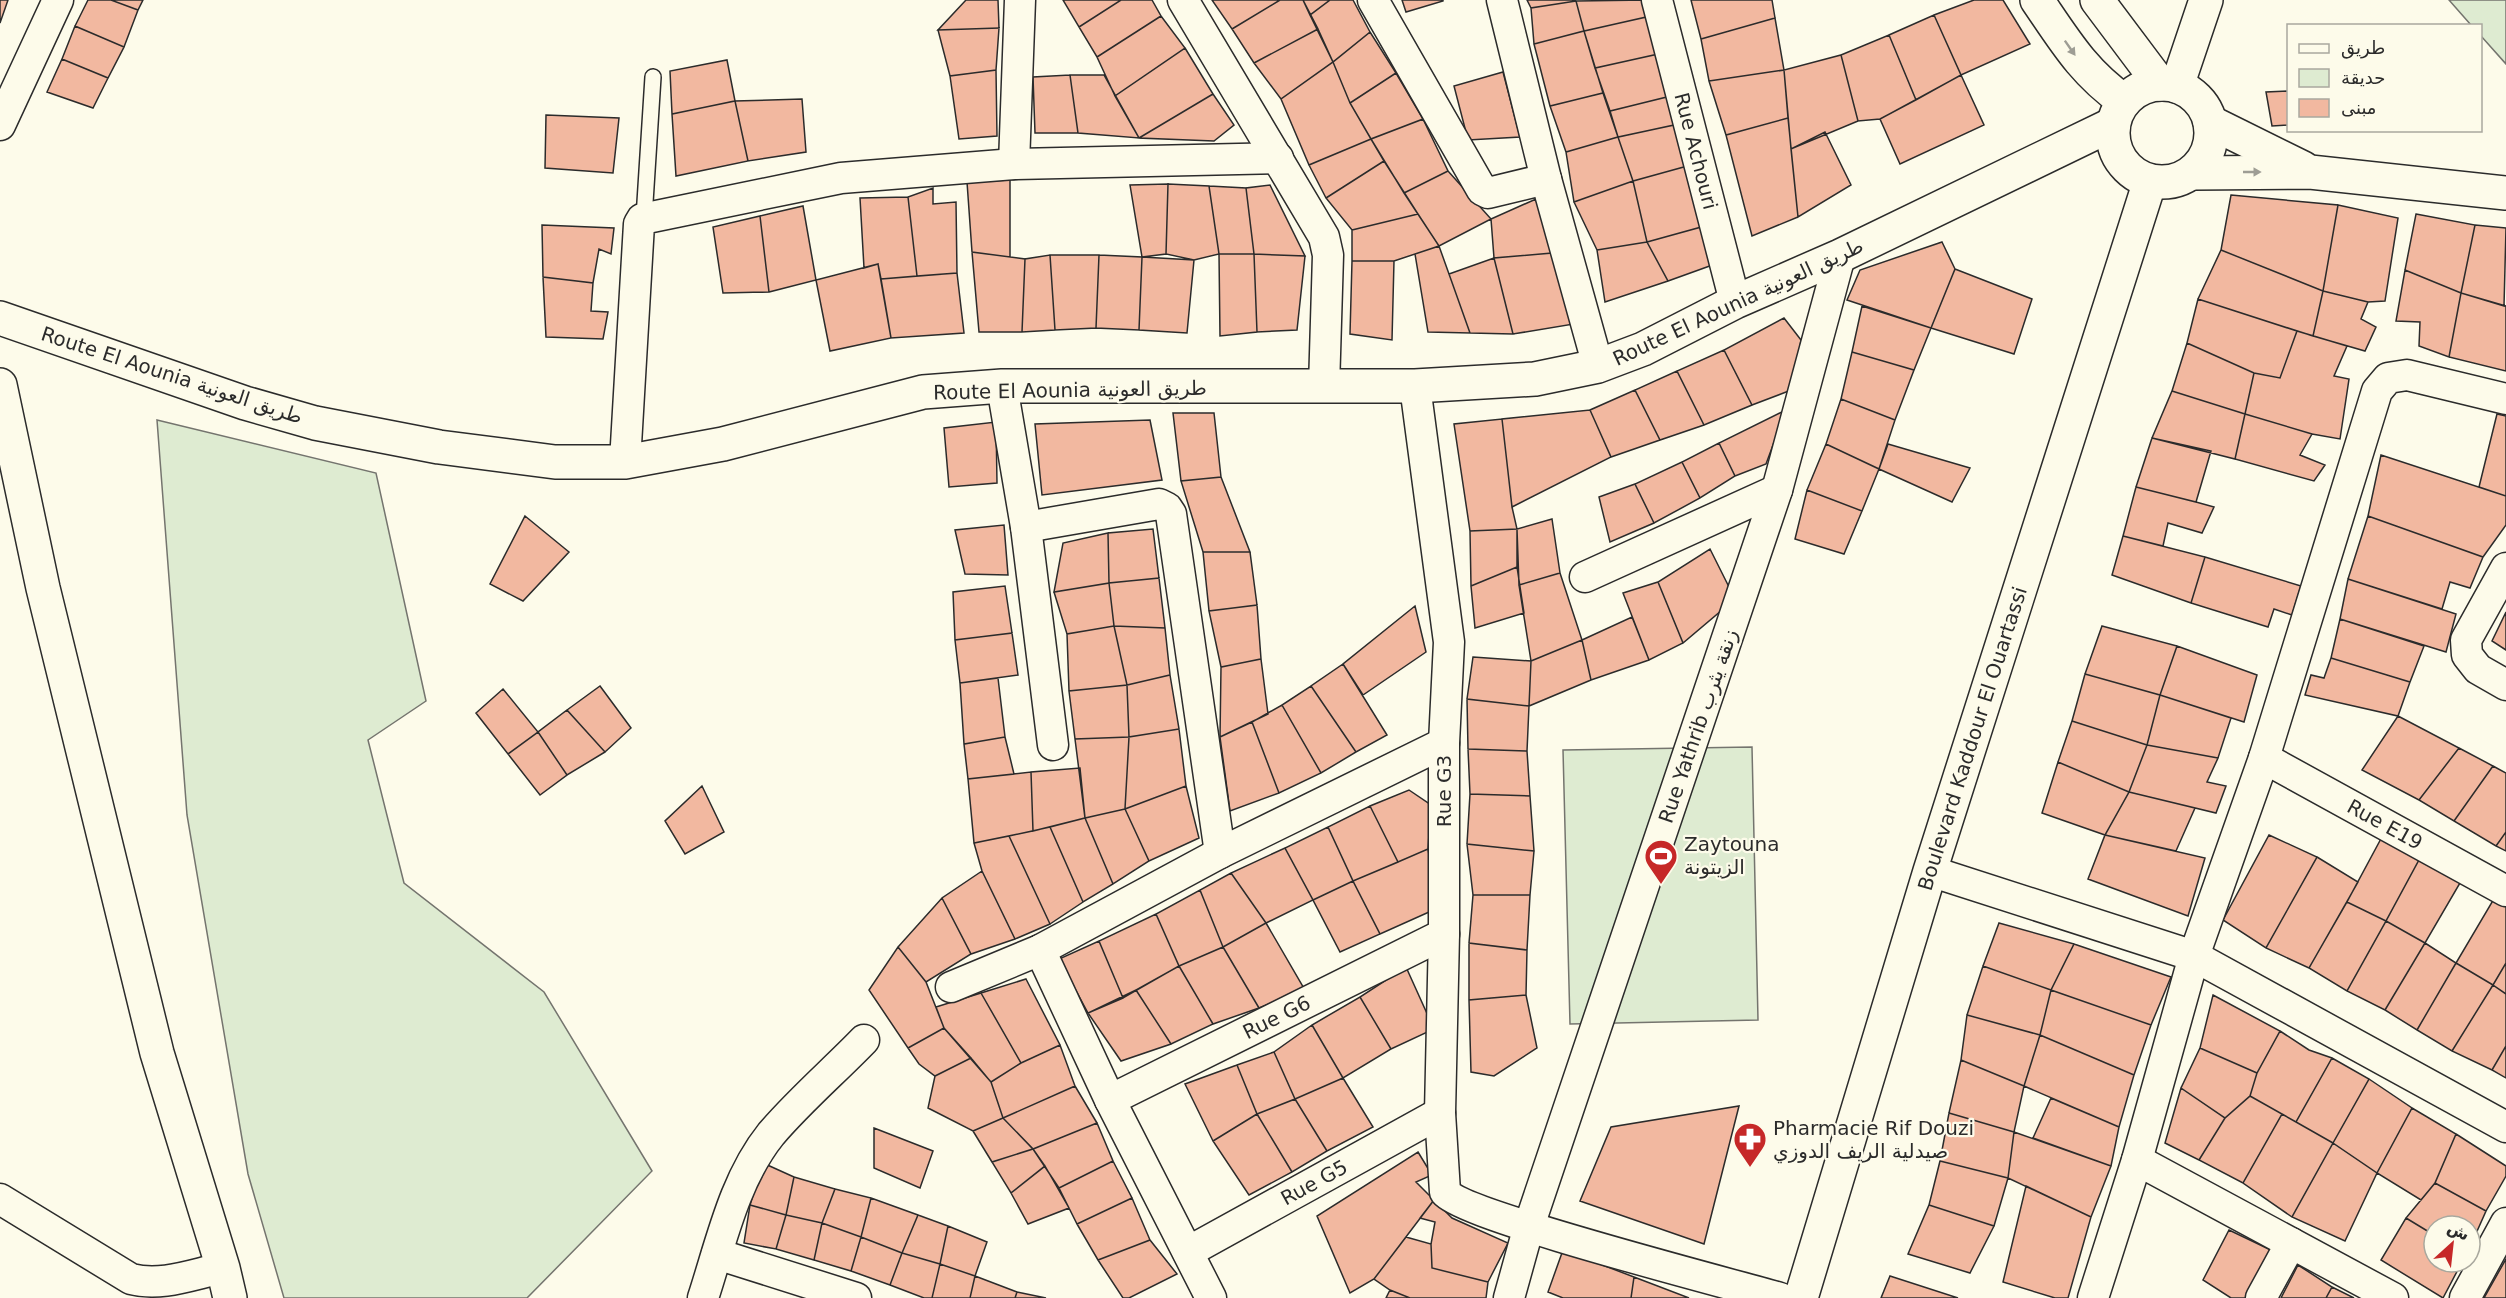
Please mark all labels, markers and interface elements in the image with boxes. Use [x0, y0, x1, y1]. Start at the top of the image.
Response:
legend [2287, 24, 2482, 132]
text: طريق [2341, 37, 2385, 59]
one-way arrow [2064, 40, 2075, 56]
text: حديقة [2341, 67, 2385, 88]
street label: Rue Achouri [1669, 90, 1723, 212]
text: مبنى [2341, 97, 2377, 118]
one-way arrow [2242, 167, 2261, 177]
street label: Route El Aounia طريق العونية [1609, 233, 1867, 371]
street label: Route El Aounia طريق العونية [38, 321, 306, 429]
street label: Route El Aounia طريق العونية [933, 376, 1207, 404]
street label: Boulevard Kaddour El Ouartassi [1913, 584, 2032, 893]
street label: Rue Yathrib زنقة يثرب [1654, 626, 1742, 826]
street label: Rue G3 [1432, 755, 1456, 827]
street label: Rue E19 [2343, 794, 2427, 855]
place label: Zaytouna الزيتونة [1684, 832, 1779, 879]
sports icon: Zaytouna الزيتونة [1643, 838, 1679, 885]
street label: Rue G6 [1239, 990, 1314, 1044]
place label: Pharmacie Rif Douzi صيدلية الريف الدوزي [1773, 1116, 1974, 1164]
pharmacy icon: Pharmacie Rif Douzi صيدلية الريف الدوزي [1732, 1121, 1768, 1168]
street label: Rue G5 [1277, 1154, 1352, 1210]
north arrow [2422, 1214, 2482, 1274]
text: ش [2444, 1218, 2473, 1245]

